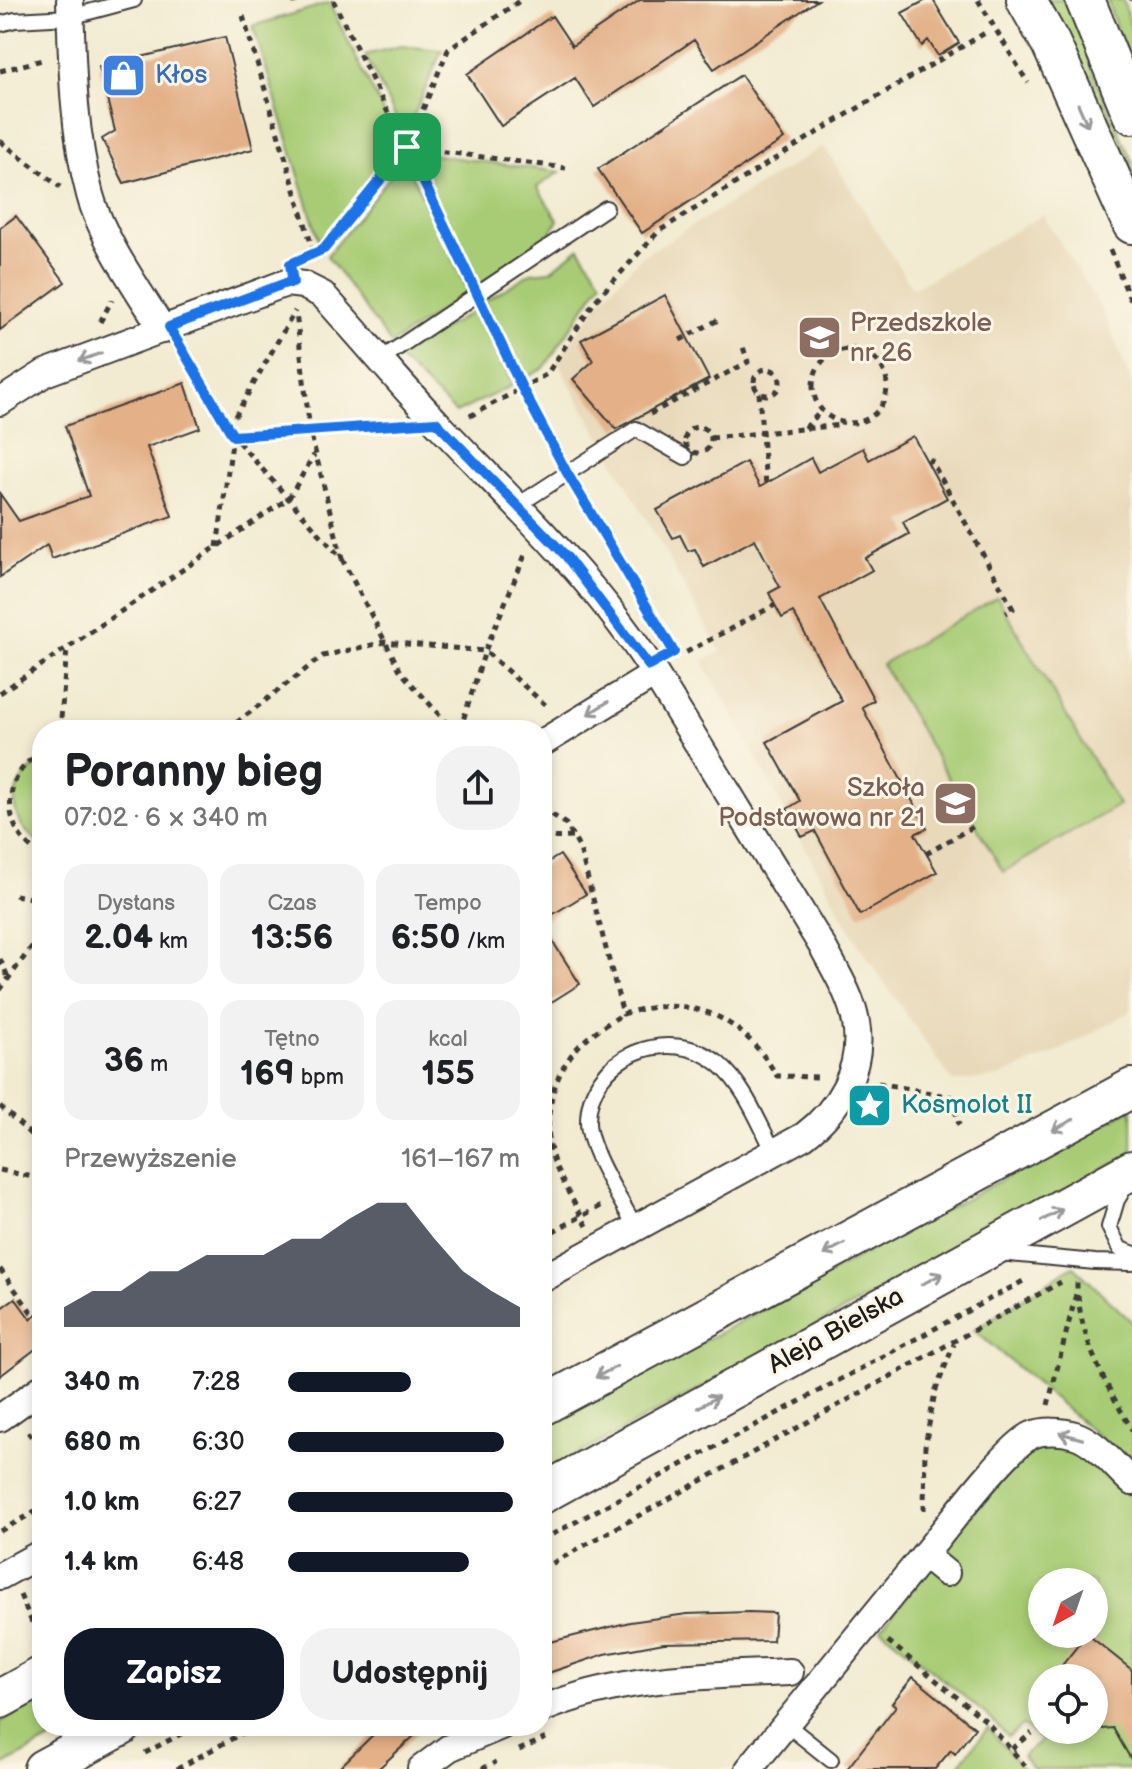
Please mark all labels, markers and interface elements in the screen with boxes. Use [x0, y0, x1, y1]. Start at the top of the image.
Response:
shop icon: Kłos [100, 51, 148, 99]
place label: Kłos [155, 60, 208, 91]
one-way arrow [1076, 102, 1091, 127]
pin [373, 113, 441, 181]
icon: arrive [385, 125, 429, 169]
place label: Przedszkole nr 26 [850, 308, 992, 369]
school or university icon: Przedszkole nr 26 [795, 314, 843, 362]
one-way arrow [78, 351, 103, 365]
one-way arrow [587, 700, 610, 716]
text: Poranny bieg [64, 746, 323, 799]
button: share [436, 746, 520, 830]
place label: Szkoła Podstawowa nr 21 [718, 773, 925, 834]
school or university icon: Szkoła Podstawowa nr 21 [932, 779, 980, 827]
text: 07:02 · 6 × 340 m [64, 803, 268, 834]
text: Dystans [97, 890, 175, 917]
text: Czas [267, 890, 317, 917]
text: Tempo [414, 890, 482, 917]
text: 2.04 [84, 917, 153, 958]
text: 13:56 [251, 917, 333, 958]
text: 6:50 [391, 917, 460, 958]
text: km [153, 928, 188, 955]
text: /km [460, 928, 505, 955]
text: Tętno [264, 1026, 320, 1053]
text: kcal [428, 1026, 468, 1053]
text: 36 [104, 1040, 144, 1081]
text: m [144, 1051, 168, 1078]
text: 169 [240, 1053, 295, 1094]
text: 155 [421, 1053, 475, 1094]
text: bpm [295, 1064, 344, 1091]
place icon: Kosmolot II [846, 1081, 894, 1129]
place label: Kosmolot II [901, 1090, 1033, 1121]
one-way arrow [1052, 1118, 1076, 1134]
text: Przewyższenie [64, 1144, 237, 1175]
text: 161–167 m [401, 1144, 520, 1175]
one-way arrow [1039, 1207, 1063, 1222]
one-way arrow [823, 1241, 847, 1257]
one-way arrow [920, 1271, 943, 1287]
street label: Aleja Bielska [763, 1281, 909, 1381]
one-way arrow [594, 1365, 618, 1380]
text: 340 m [64, 1367, 140, 1398]
text: 7:28 [192, 1367, 241, 1398]
one-way arrow [696, 1394, 719, 1410]
text: 680 m [64, 1427, 141, 1458]
text: 6:30 [192, 1427, 244, 1458]
one-way arrow [1059, 1428, 1084, 1443]
text: 1.0 km [64, 1487, 140, 1518]
text: 6:27 [192, 1487, 241, 1518]
text: 1.4 km [64, 1547, 139, 1578]
text: 6:48 [192, 1547, 244, 1578]
north arrow [1028, 1568, 1108, 1648]
map controls [1028, 1568, 1108, 1744]
button: Zapisz [64, 1628, 284, 1720]
button: Udostępnij [300, 1628, 520, 1720]
button: locate [1028, 1664, 1108, 1744]

